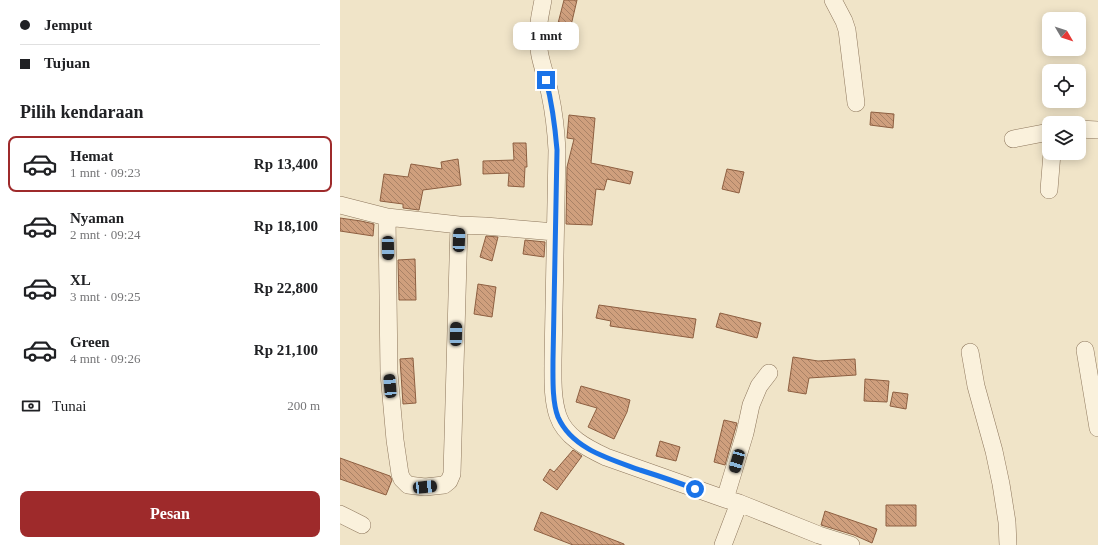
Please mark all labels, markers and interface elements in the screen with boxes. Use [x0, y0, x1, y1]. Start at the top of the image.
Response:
north arrow [1042, 12, 1086, 56]
map controls [1042, 12, 1086, 160]
text: Jemput [44, 17, 92, 33]
callout: 1 mnt [513, 22, 579, 50]
text: 1 mnt [530, 28, 562, 43]
text: Tujuan [44, 55, 90, 71]
button: locate [1042, 64, 1086, 108]
route end [537, 71, 555, 89]
text: Pilih kendaraan [20, 102, 144, 122]
button: layers [1042, 116, 1086, 160]
icon: car [22, 146, 58, 182]
text: Hemat [70, 148, 113, 164]
text: Rp 13,400 [254, 156, 318, 172]
text: 1 mnt · 09:23 [70, 165, 140, 180]
icon: car [22, 208, 58, 244]
text: Nyaman [70, 210, 124, 226]
text: Rp 18,100 [254, 218, 318, 234]
text: 2 mnt · 09:24 [70, 227, 140, 242]
car [453, 228, 465, 252]
car [382, 236, 394, 260]
icon: car [22, 270, 58, 306]
text: XL [70, 272, 91, 288]
text: Rp 22,800 [254, 280, 318, 296]
text: 3 mnt · 09:25 [70, 289, 140, 304]
car [450, 322, 462, 346]
icon: car [22, 332, 58, 368]
text: Green [70, 334, 110, 350]
text: Rp 21,100 [254, 342, 318, 358]
text: 4 mnt · 09:26 [70, 351, 140, 366]
car [383, 374, 397, 398]
icon: cash [20, 395, 42, 417]
text: Tunai [52, 398, 86, 414]
text: 200 m [287, 398, 320, 413]
car [728, 448, 746, 474]
car [412, 480, 438, 494]
route start [686, 480, 704, 498]
button: Pesan [20, 491, 320, 537]

